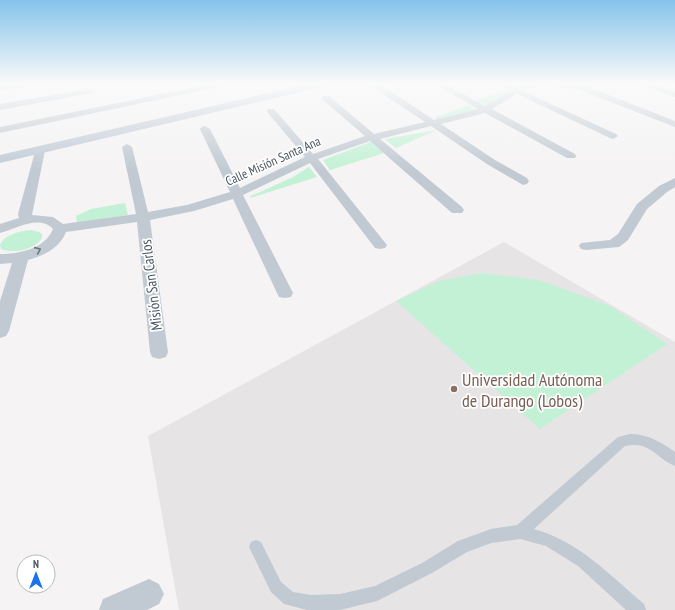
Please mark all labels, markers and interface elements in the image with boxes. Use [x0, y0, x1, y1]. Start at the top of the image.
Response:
street label: Calle Misión Santa Ana [223, 132, 323, 190]
street label: Misión San Carlos [136, 238, 166, 332]
one-way arrow [34, 247, 41, 255]
place label: Universidad Autónoma de Durango (Lobos) [462, 368, 602, 412]
marker: Universidad Autónoma de Durango (Lobos) [449, 384, 459, 394]
north arrow [16, 554, 56, 594]
text: N [33, 557, 39, 571]

